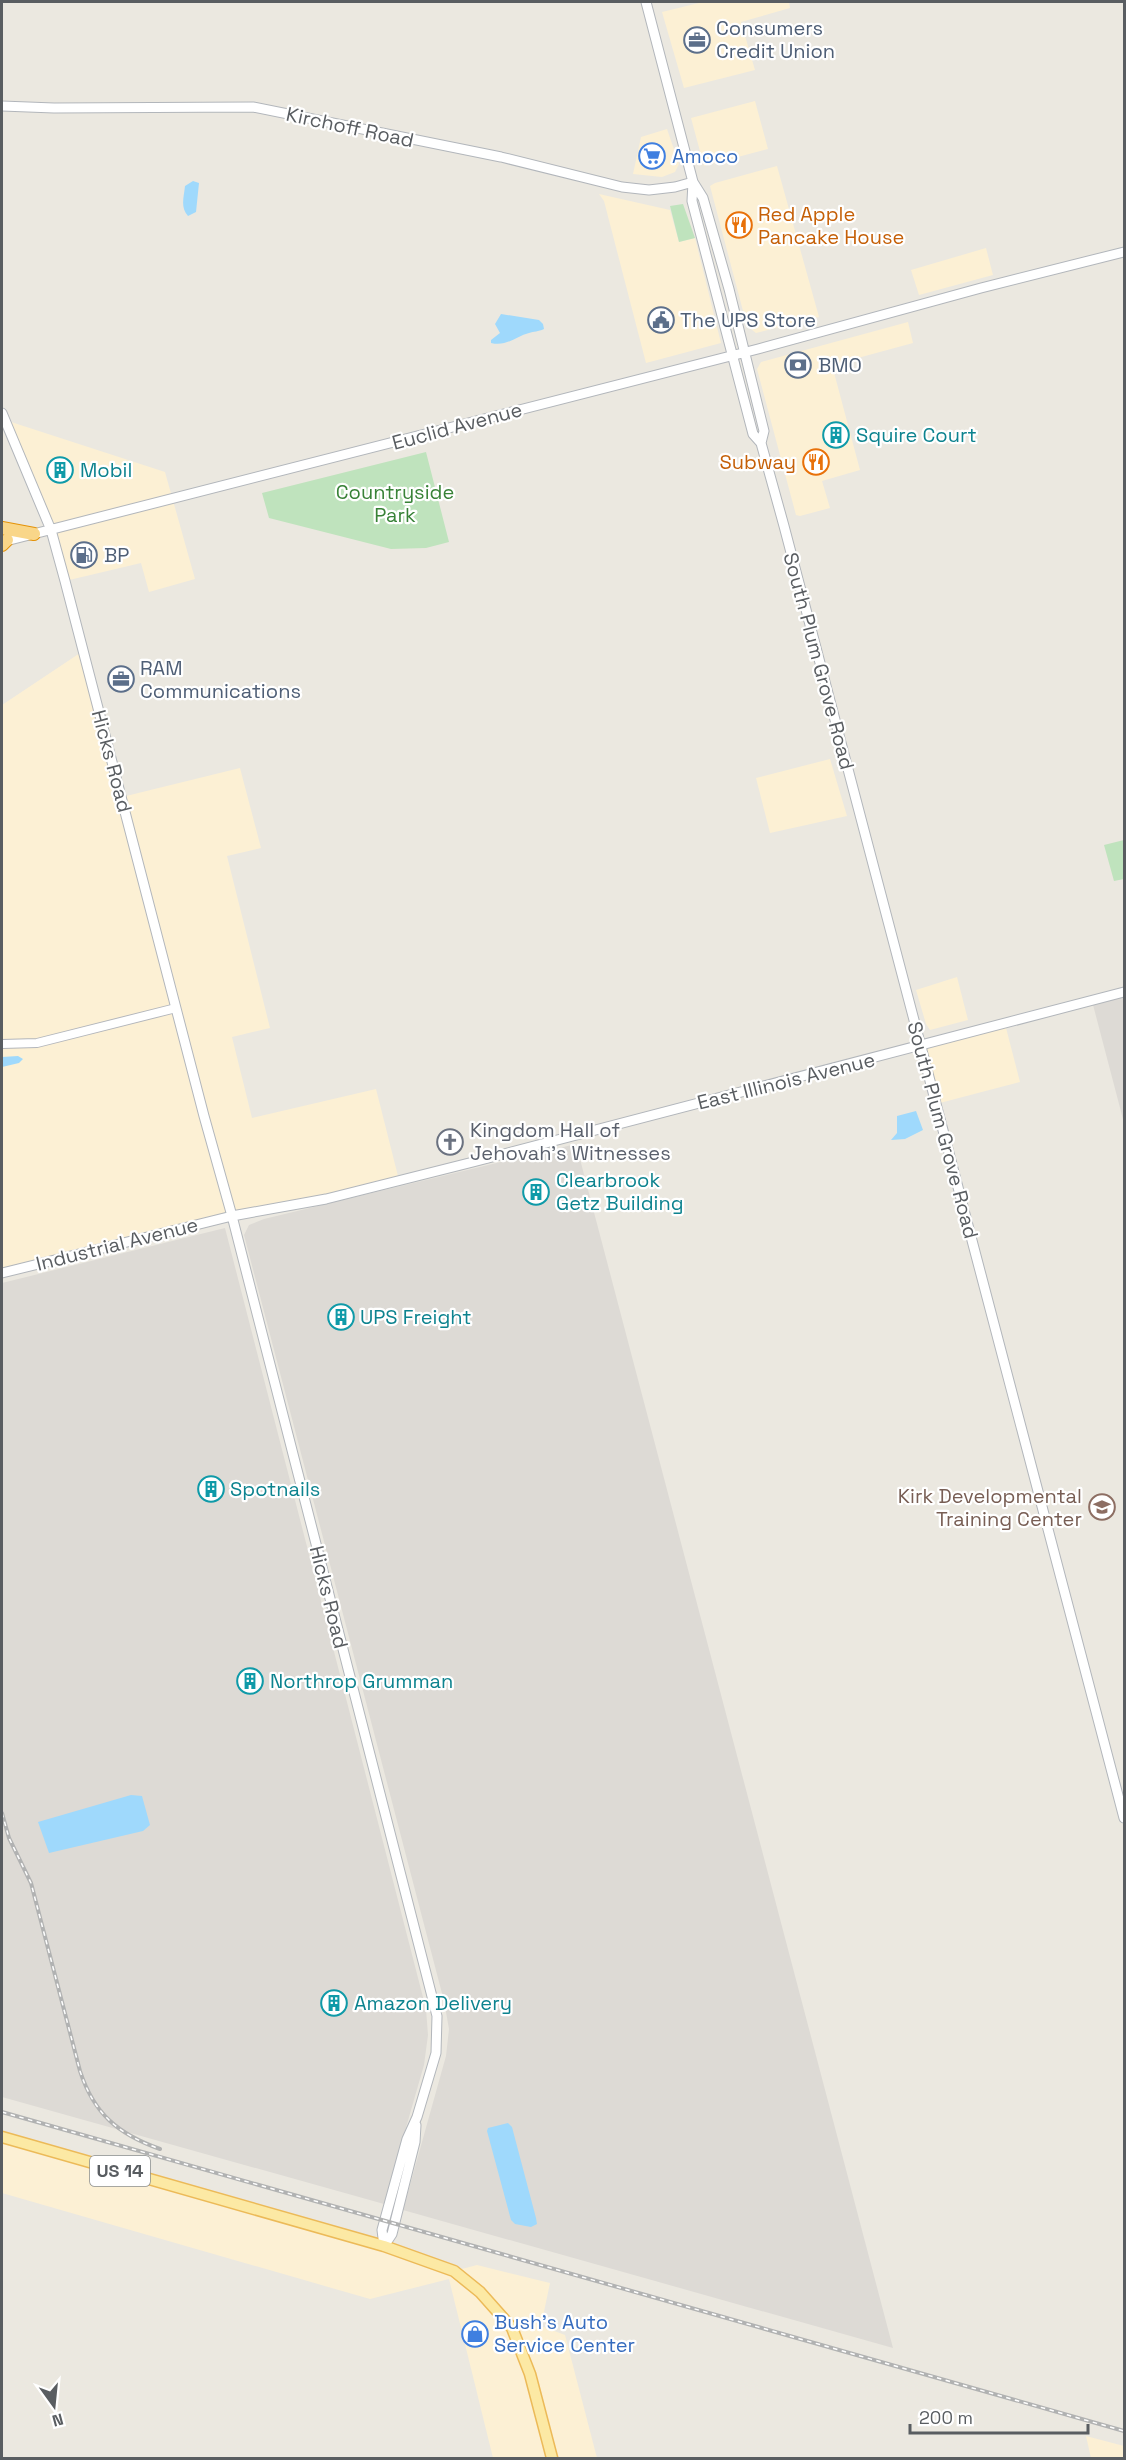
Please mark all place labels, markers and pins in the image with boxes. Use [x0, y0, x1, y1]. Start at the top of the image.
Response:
place label: Consumers Credit Union [716, 15, 835, 64]
office icon: Consumers Credit Union [682, 25, 712, 55]
supermarket icon: Amoco [637, 141, 667, 171]
place label: Amoco [672, 143, 738, 169]
place label: Red Apple Pancake House [758, 201, 904, 250]
restaurant icon: Red Apple Pancake House [724, 210, 754, 240]
public building icon: The UPS Store [646, 305, 676, 335]
place label: The UPS Store [680, 307, 816, 333]
bank icon: BMO [783, 350, 813, 380]
place label: BMO [818, 352, 862, 378]
building icon: Squire Court [821, 420, 851, 450]
place label: Squire Court [856, 422, 977, 448]
restaurant icon: Subway [801, 447, 831, 477]
place label: Subway [719, 449, 796, 475]
building icon: Mobil [45, 455, 75, 485]
place label: Mobil [80, 457, 132, 483]
fuel station icon: BP [69, 540, 99, 570]
place label: BP [104, 542, 129, 568]
place label: RAM Communications [140, 655, 301, 704]
office icon: RAM Communications [106, 664, 136, 694]
place label: Kingdom Hall of Jehovah's Witnesses [470, 1117, 671, 1166]
church icon: Kingdom Hall of Jehovah's Witnesses [435, 1127, 465, 1157]
place label: Clearbrook Getz Building [556, 1167, 684, 1216]
building icon: Clearbrook Getz Building [521, 1177, 551, 1207]
building icon: UPS Freight [326, 1302, 356, 1332]
place label: UPS Freight [360, 1304, 471, 1330]
building icon: Spotnails [196, 1474, 226, 1504]
place label: Spotnails [230, 1476, 320, 1502]
place label: Kirk Developmental Training Center [898, 1483, 1082, 1532]
school or university icon: Kirk Developmental Training Center [1087, 1492, 1117, 1522]
building icon: Northrop Grumman [235, 1666, 265, 1696]
place label: Northrop Grumman [270, 1668, 453, 1694]
building icon: Amazon Delivery [319, 1988, 349, 2018]
place label: Amazon Delivery [354, 1990, 512, 2016]
place label: Bush's Auto Service Center [494, 2309, 635, 2358]
shop icon: Bush's Auto Service Center [460, 2319, 490, 2349]

